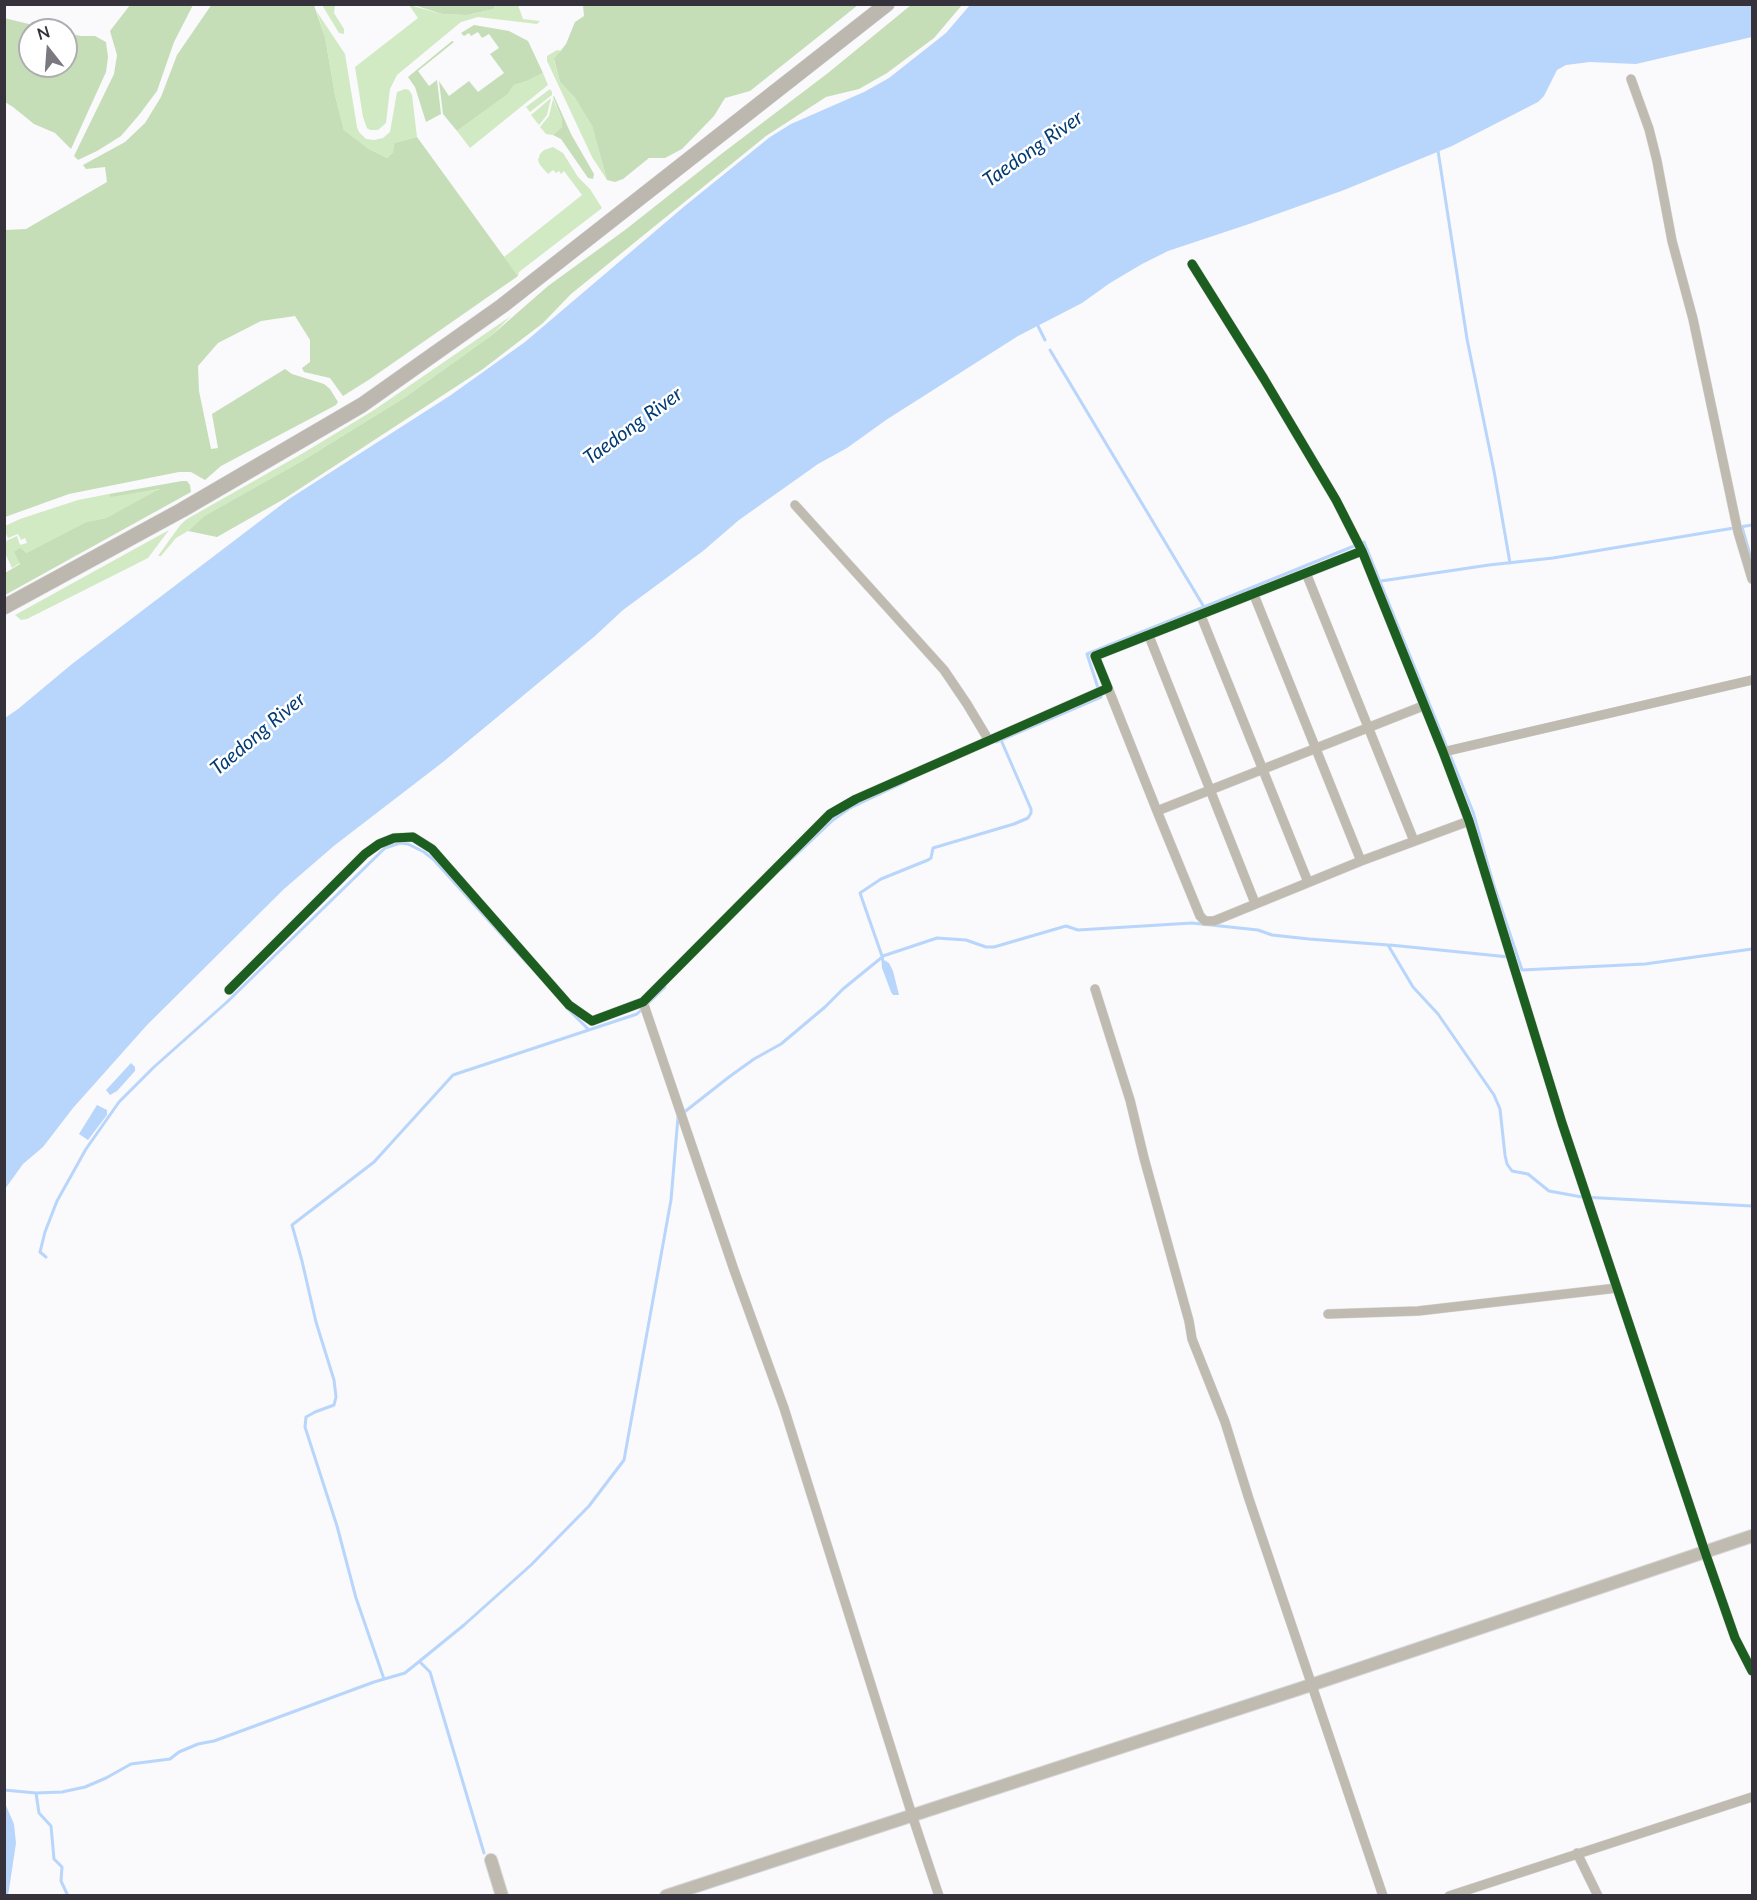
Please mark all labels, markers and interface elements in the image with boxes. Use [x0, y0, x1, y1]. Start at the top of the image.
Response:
north arrow [18, 18, 78, 78]
text: N [34, 21, 52, 43]
water label: Taedong River [978, 106, 1088, 192]
water label: Taedong River [579, 382, 687, 470]
water label: Taedong River [206, 687, 310, 781]

